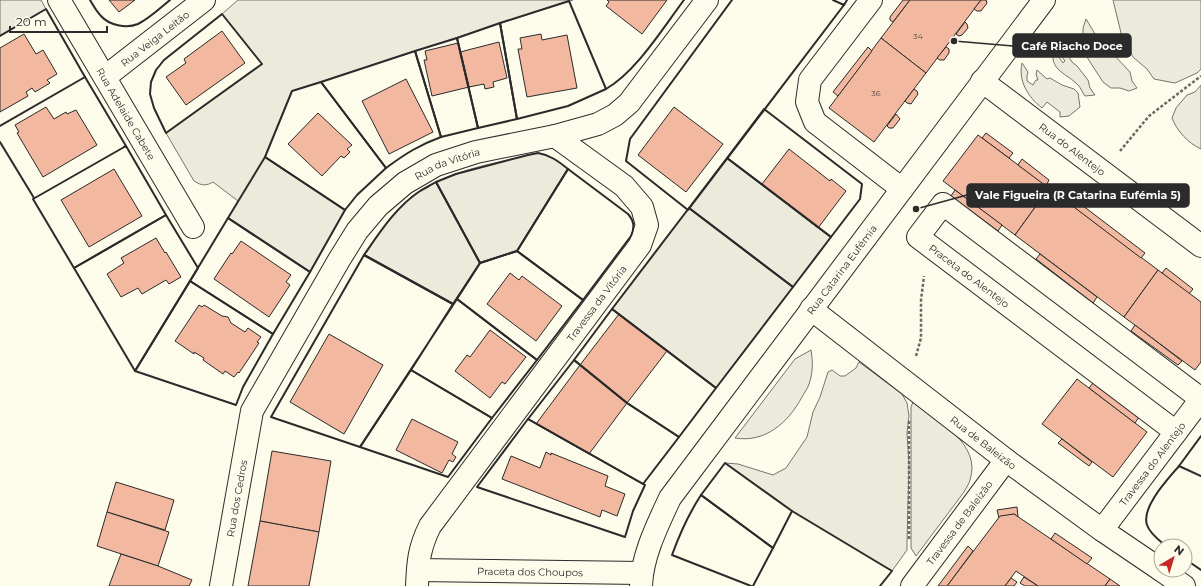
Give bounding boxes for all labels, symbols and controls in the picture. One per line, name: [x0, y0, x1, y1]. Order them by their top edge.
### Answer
scale bar: [10, 8, 107, 34]
street label: Rua Veiga Leitão: [118, 8, 192, 69]
text: 20 m: [16, 14, 47, 29]
house number: 34: [913, 31, 924, 41]
callout: Café Riacho Doce: [1013, 34, 1131, 57]
text: Café Riacho Doce: [1021, 39, 1123, 53]
street label: Rua Adelaide Cabete: [94, 65, 158, 162]
house number: 36: [871, 88, 881, 98]
street label: Rua do Alentejo: [1036, 120, 1108, 178]
street label: Rua da Vitória: [412, 145, 481, 183]
callout: Vale Figueira (R Catarina Eufémia 5): [967, 184, 1189, 207]
text: Vale Figueira (R Catarina Eufémia 5): [974, 188, 1181, 202]
street label: Rua Catarina Eufémia: [804, 222, 880, 317]
street label: Praceta do Alentejo: [926, 241, 1012, 311]
street label: Travessa da Vitória: [564, 263, 629, 344]
street label: Rua de Baleizão: [948, 413, 1019, 472]
street label: Travessa do Alentejo: [1116, 419, 1188, 508]
street label: Rua dos Cedros: [223, 459, 250, 538]
street label: Travessa de Baleizão: [923, 478, 995, 568]
north arrow: [1153, 538, 1193, 578]
text: N: [1171, 542, 1187, 558]
street label: Praceta dos Choupos: [477, 564, 583, 579]

